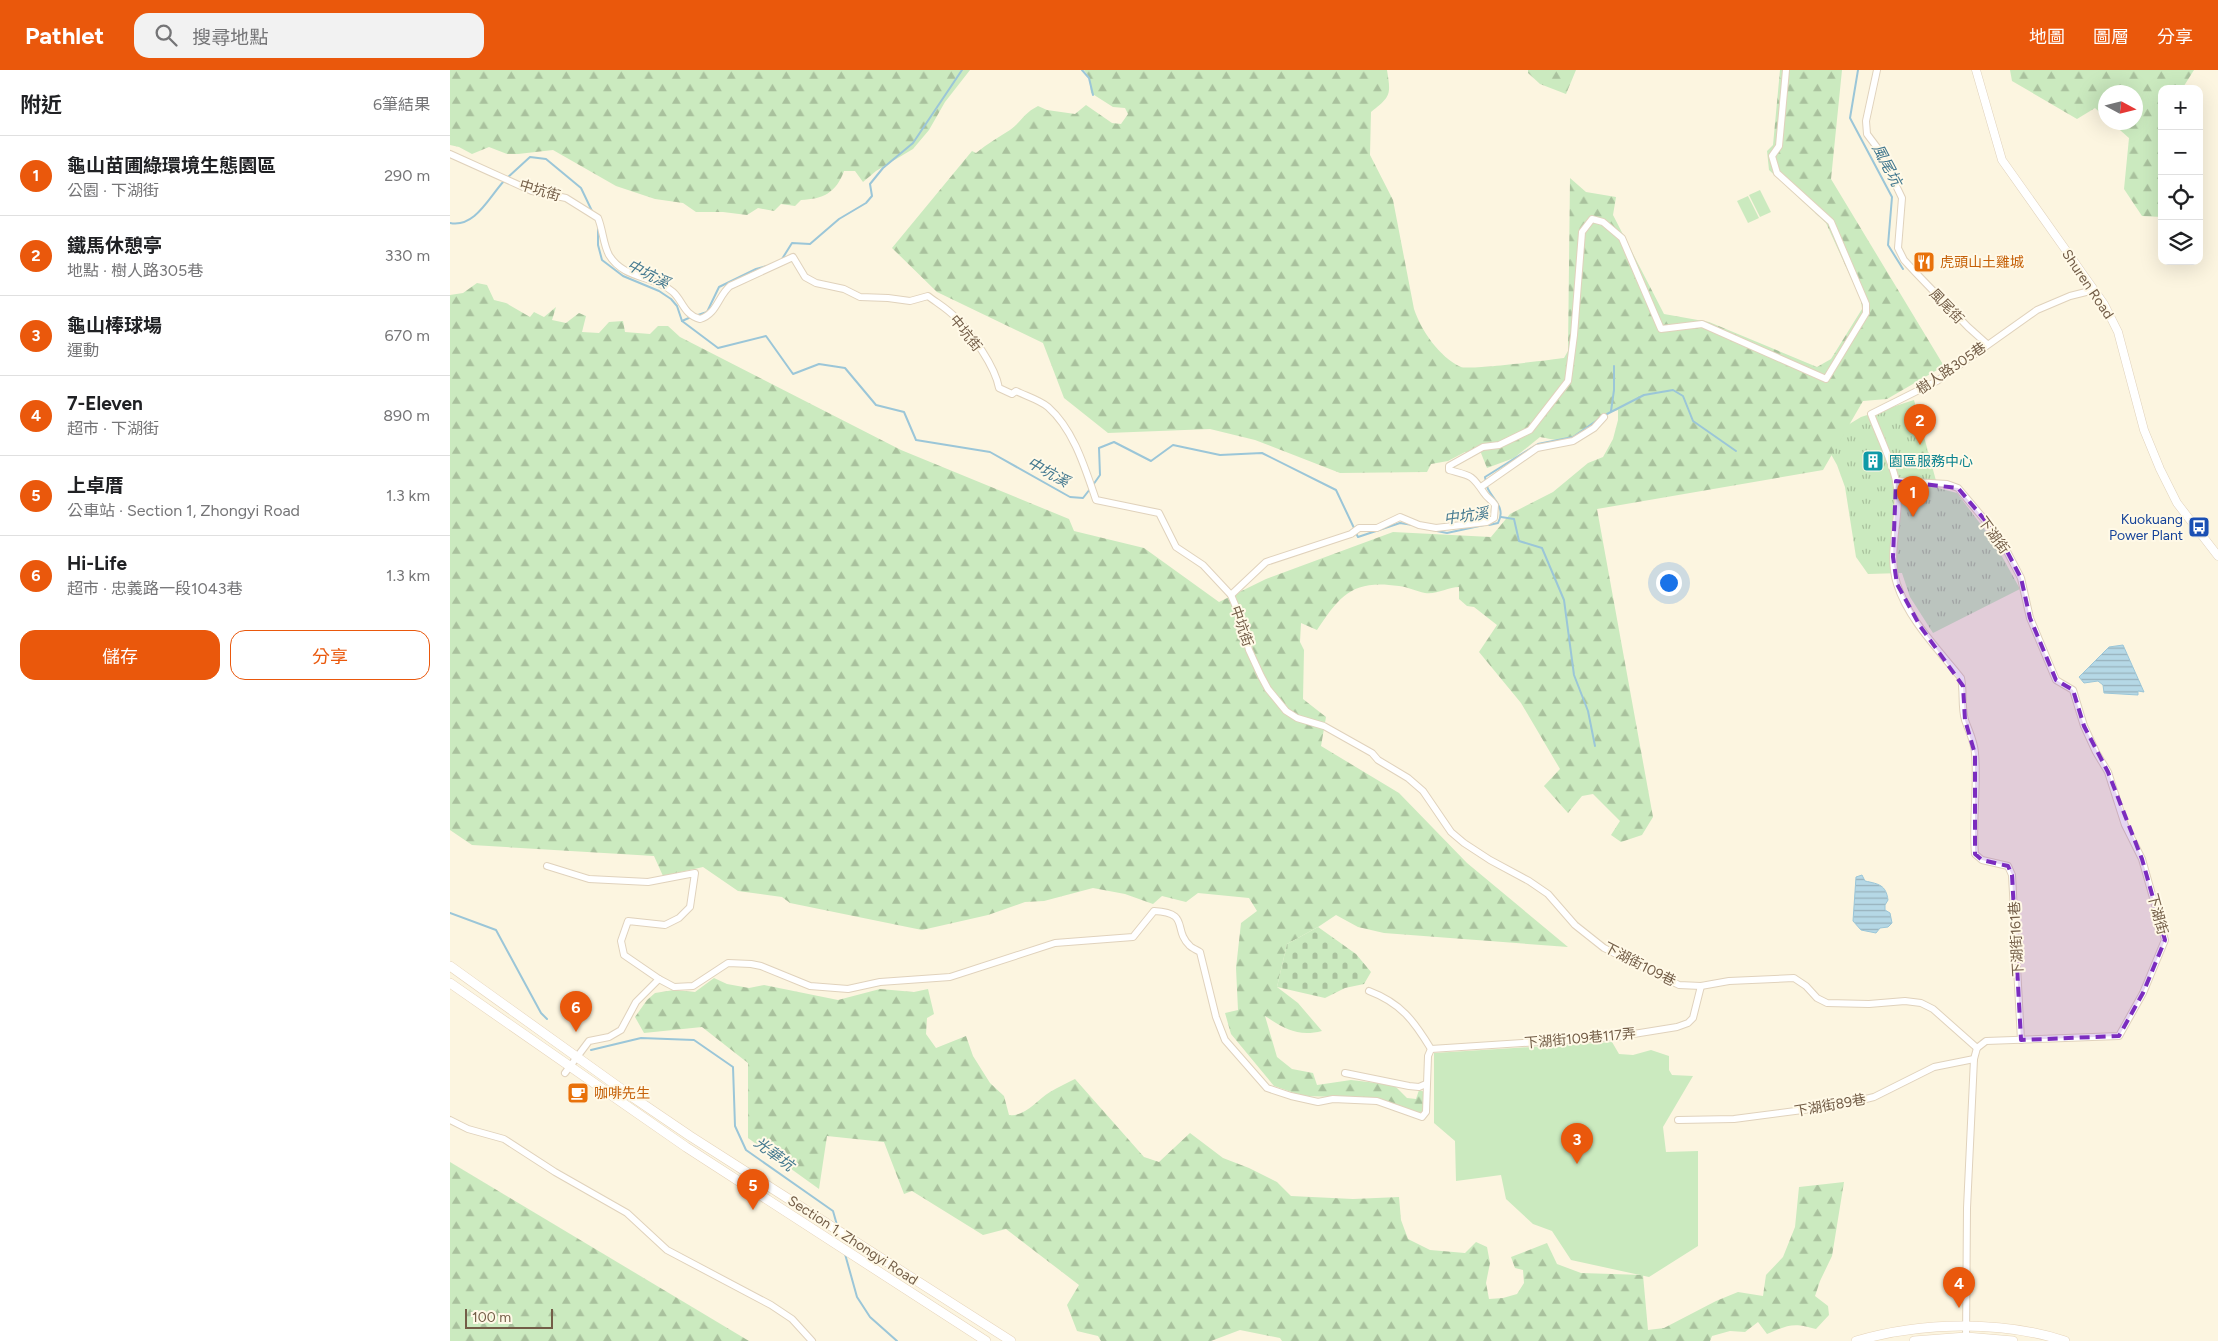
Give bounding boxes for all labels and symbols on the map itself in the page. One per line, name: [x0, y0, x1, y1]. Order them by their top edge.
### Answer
north arrow: [2098, 85, 2143, 130]
water label: 風尾坑: [1868, 141, 1906, 191]
street label: 中坑街: [517, 176, 562, 205]
street label: Shuren Road: [2058, 246, 2117, 322]
restaurant icon: 虎頭山土雞城: [1912, 250, 1936, 274]
place label: 虎頭山土雞城: [1940, 254, 2024, 271]
water label: 中坑溪: [624, 256, 674, 293]
street label: 風尾街: [1926, 285, 1967, 327]
street label: 中坑街: [946, 312, 985, 355]
street label: 樹人路305巷: [1913, 339, 1989, 398]
pin: 2: [1904, 404, 1936, 445]
building icon: 園區服務中心: [1861, 449, 1885, 473]
water label: 中坑溪: [1024, 453, 1074, 492]
place label: 園區服務中心: [1889, 453, 1973, 470]
pin: 1: [1897, 476, 1929, 517]
water label: 中坑溪: [1442, 504, 1492, 528]
place label: Kuokuang Power Plant: [2109, 511, 2183, 544]
street label: 下湖街: [1974, 513, 2013, 557]
bus stop icon: Kuokuang Power Plant: [2187, 515, 2211, 539]
your location: [1656, 570, 1682, 596]
street label: 中坑街: [1227, 604, 1256, 649]
street label: 下湖街: [2144, 892, 2171, 937]
street label: 下湖街161巷: [2006, 901, 2027, 977]
street label: 下湖街109巷: [1601, 939, 1679, 990]
pin: 6: [560, 991, 592, 1032]
street label: 下湖街109巷117弄: [1524, 1025, 1636, 1052]
cafe icon: 咖啡先生: [566, 1081, 590, 1105]
place label: 咖啡先生: [594, 1085, 650, 1102]
street label: 下湖街89巷: [1793, 1091, 1867, 1120]
pin: 3: [1561, 1123, 1593, 1164]
water label: 光華坑: [751, 1133, 799, 1176]
pin: 5: [737, 1169, 769, 1210]
street label: Section 1, Zhongyi Road: [785, 1192, 921, 1289]
pin: 4: [1943, 1267, 1975, 1308]
scale bar: [465, 1306, 552, 1329]

